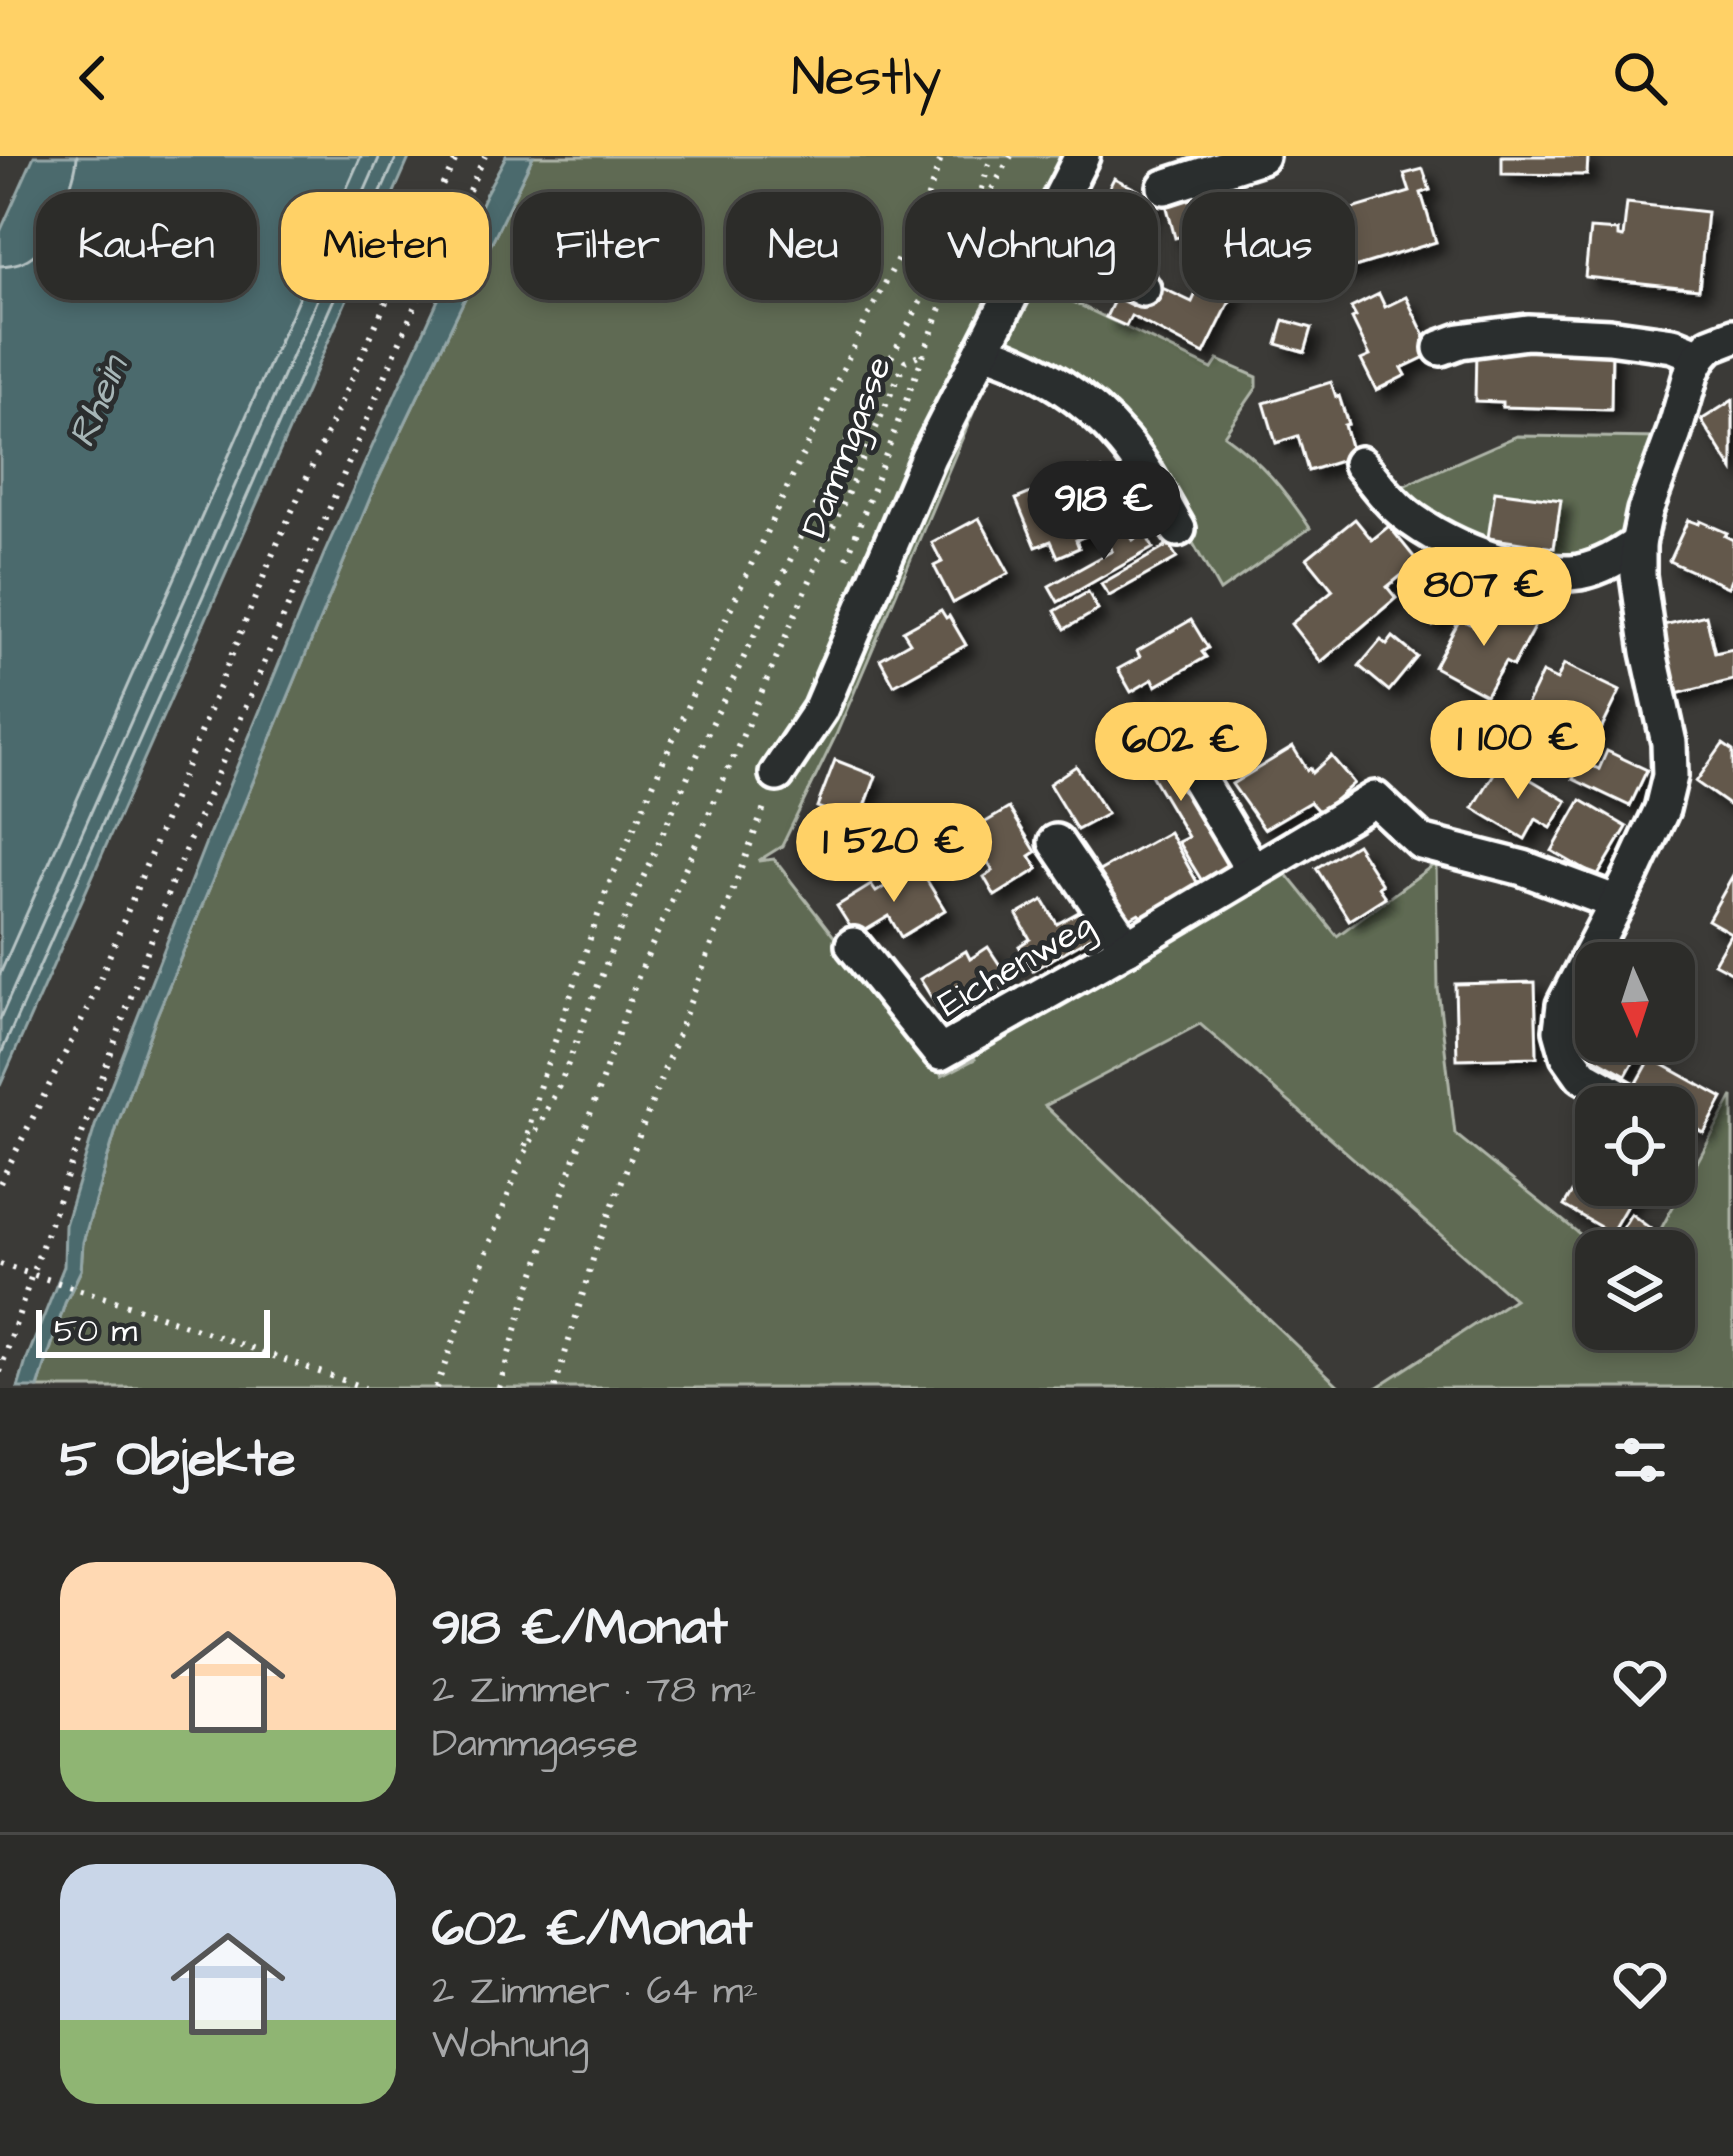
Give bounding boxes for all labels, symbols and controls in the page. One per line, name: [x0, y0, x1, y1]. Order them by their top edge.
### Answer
text: Nestly: [791, 41, 942, 116]
icon: back: [60, 45, 126, 111]
icon: search: [1607, 45, 1673, 111]
chip: Kaufen: [36, 192, 257, 300]
chip: Mieten: [281, 192, 489, 300]
chip: Filter: [513, 192, 702, 300]
chip: Neu: [726, 192, 881, 300]
chip: Wohnung: [905, 192, 1158, 300]
chip: Haus: [1182, 192, 1355, 300]
water label: Rhein: [56, 345, 144, 456]
street label: Dammgasse: [789, 349, 906, 545]
pin: 918 €: [1020, 461, 1188, 563]
text: 918 €: [1054, 473, 1154, 527]
pin: 807 €: [1400, 547, 1568, 649]
text: 807 €: [1424, 559, 1544, 613]
pin: 1 100 €: [1407, 700, 1629, 802]
pin: 602 €: [1097, 702, 1265, 804]
text: 1 100 €: [1457, 712, 1579, 766]
text: 602 €: [1122, 714, 1240, 768]
pin: 1 520 €: [783, 803, 1005, 905]
text: 1 520 €: [823, 815, 965, 869]
street label: Eichenweg: [929, 900, 1104, 1031]
north arrow: [1575, 942, 1695, 1062]
map controls: [1575, 942, 1695, 1350]
button: locate: [1575, 1086, 1695, 1206]
button: layers: [1575, 1230, 1695, 1350]
scale bar: [36, 1304, 270, 1357]
text: 50 m: [54, 1308, 137, 1354]
text: 5 Objekte: [60, 1425, 296, 1496]
icon: filters: [1607, 1427, 1673, 1493]
text: 918 €/Monat: [432, 1593, 728, 1664]
icon: home: [156, 1610, 300, 1754]
icon: heart: [1607, 1649, 1673, 1715]
text: 2 Zimmer · 78 m²: [432, 1664, 756, 1718]
text: Dammgasse: [432, 1718, 638, 1772]
text: 602 €/Monat: [432, 1894, 752, 1965]
icon: home: [156, 1912, 300, 2056]
icon: heart: [1607, 1951, 1673, 2017]
text: 2 Zimmer · 64 m²: [432, 1965, 758, 2019]
text: Wohnung: [432, 2019, 589, 2073]

